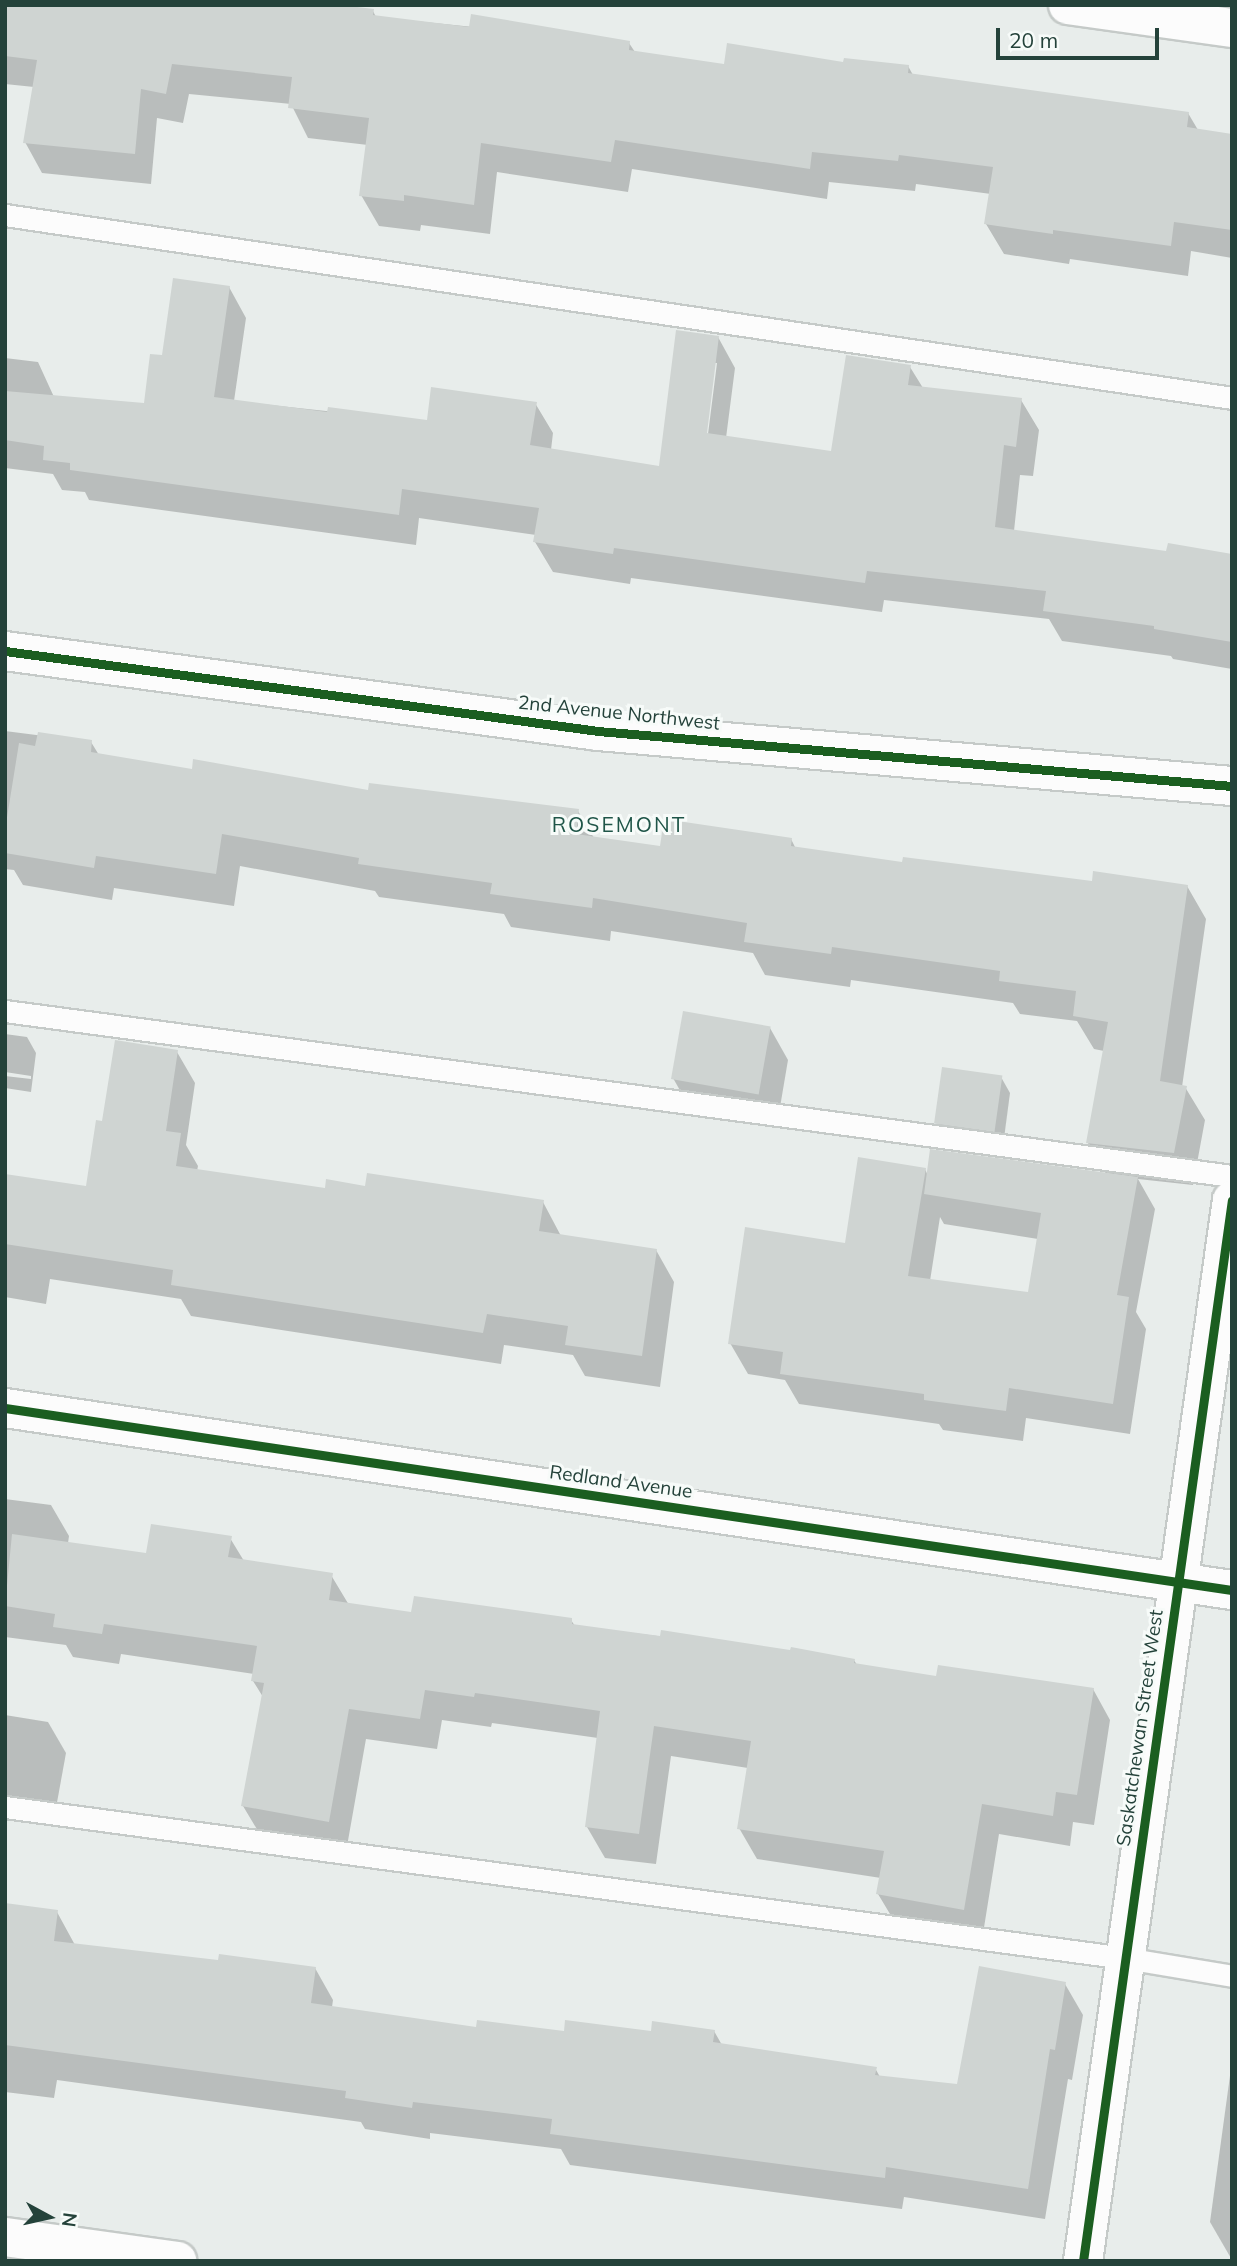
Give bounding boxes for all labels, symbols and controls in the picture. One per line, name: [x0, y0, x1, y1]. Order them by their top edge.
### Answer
scale bar: [999, 14, 1162, 58]
text: 20 m: [1009, 27, 1058, 53]
street label: 2nd Avenue Northwest: [517, 691, 721, 735]
district label: ROSEMONT: [553, 811, 685, 837]
street label: Redland Avenue: [548, 1461, 694, 1503]
street label: Saskatchewan Street West: [1112, 1608, 1168, 1848]
north arrow: [14, 2182, 84, 2252]
text: N: [57, 2211, 83, 2229]

